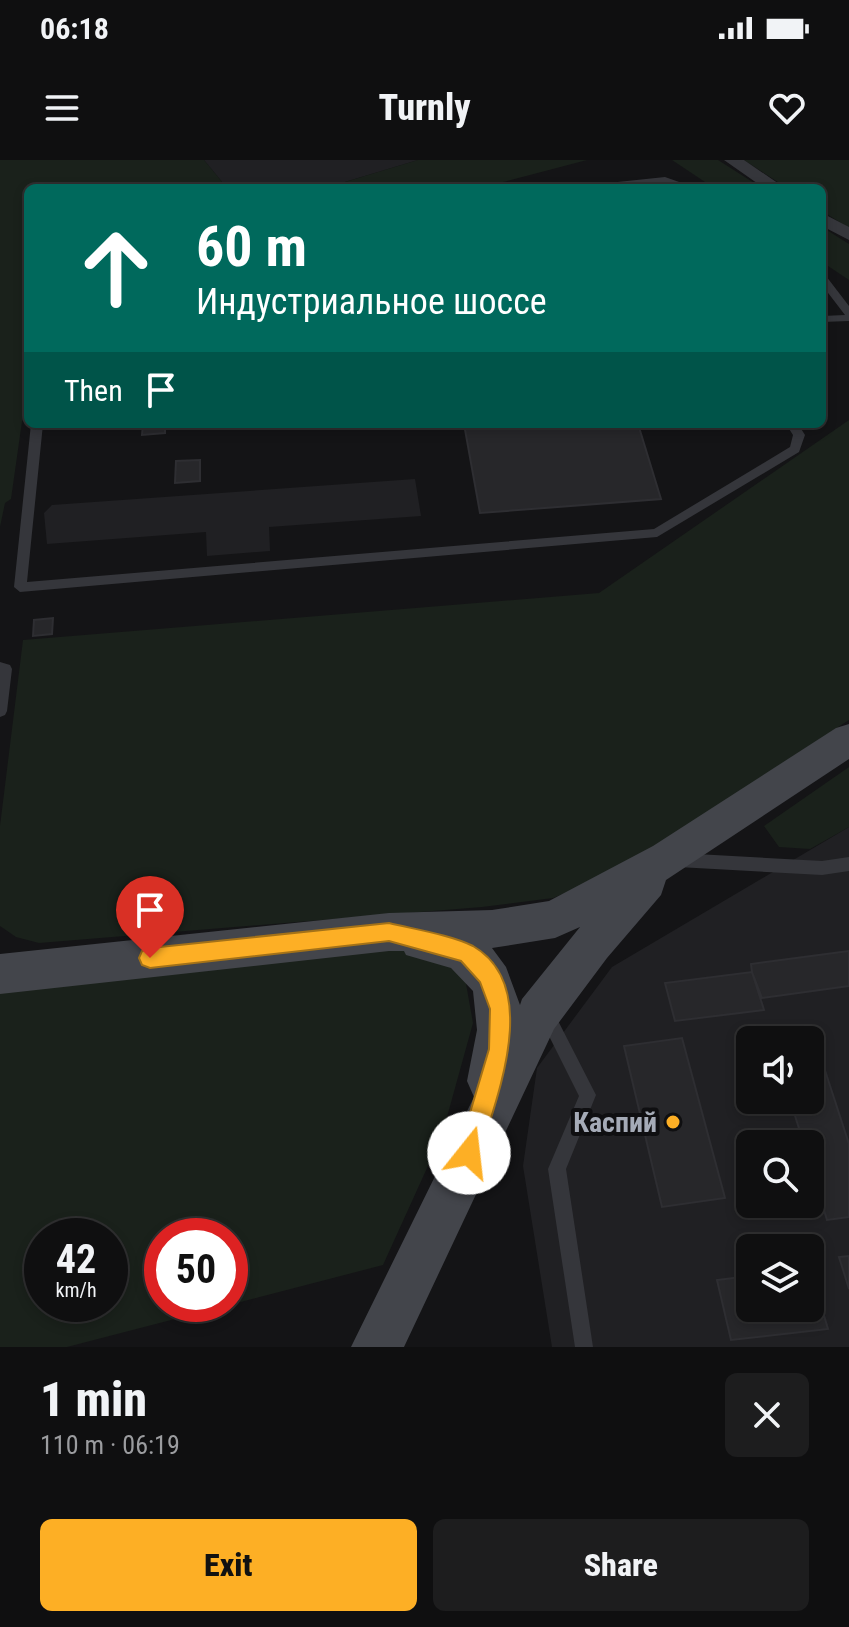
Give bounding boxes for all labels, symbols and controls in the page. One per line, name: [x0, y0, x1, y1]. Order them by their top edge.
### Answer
text: 06:18: [40, 11, 109, 46]
icon: menu: [40, 86, 84, 130]
icon: heart: [765, 86, 809, 130]
text: Turnly: [379, 87, 470, 129]
text: 60 m: [196, 214, 307, 280]
icon: ahead: [64, 216, 168, 320]
text: Индустриальное шоссе: [196, 281, 547, 323]
icon: arrive: [139, 368, 183, 412]
text: Then: [64, 373, 123, 408]
pin: [116, 876, 184, 958]
icon: arrive: [128, 888, 172, 932]
map controls: [736, 1026, 824, 1322]
button: sound: [736, 1026, 824, 1114]
place label: Каспий: [573, 1106, 657, 1139]
position arrow: [427, 1111, 511, 1195]
marker: Каспий: [664, 1113, 682, 1131]
button: search: [736, 1130, 824, 1218]
speed limit sign: 50: [144, 1218, 248, 1322]
button: layers: [736, 1234, 824, 1322]
text: 42: [56, 1236, 96, 1283]
text: km/h: [55, 1278, 97, 1302]
text: 1 min: [40, 1371, 147, 1428]
button: close: [725, 1373, 809, 1457]
text: 110 m · 06:19: [40, 1430, 180, 1460]
button: Exit: [40, 1519, 417, 1611]
button: Share: [433, 1519, 809, 1611]

